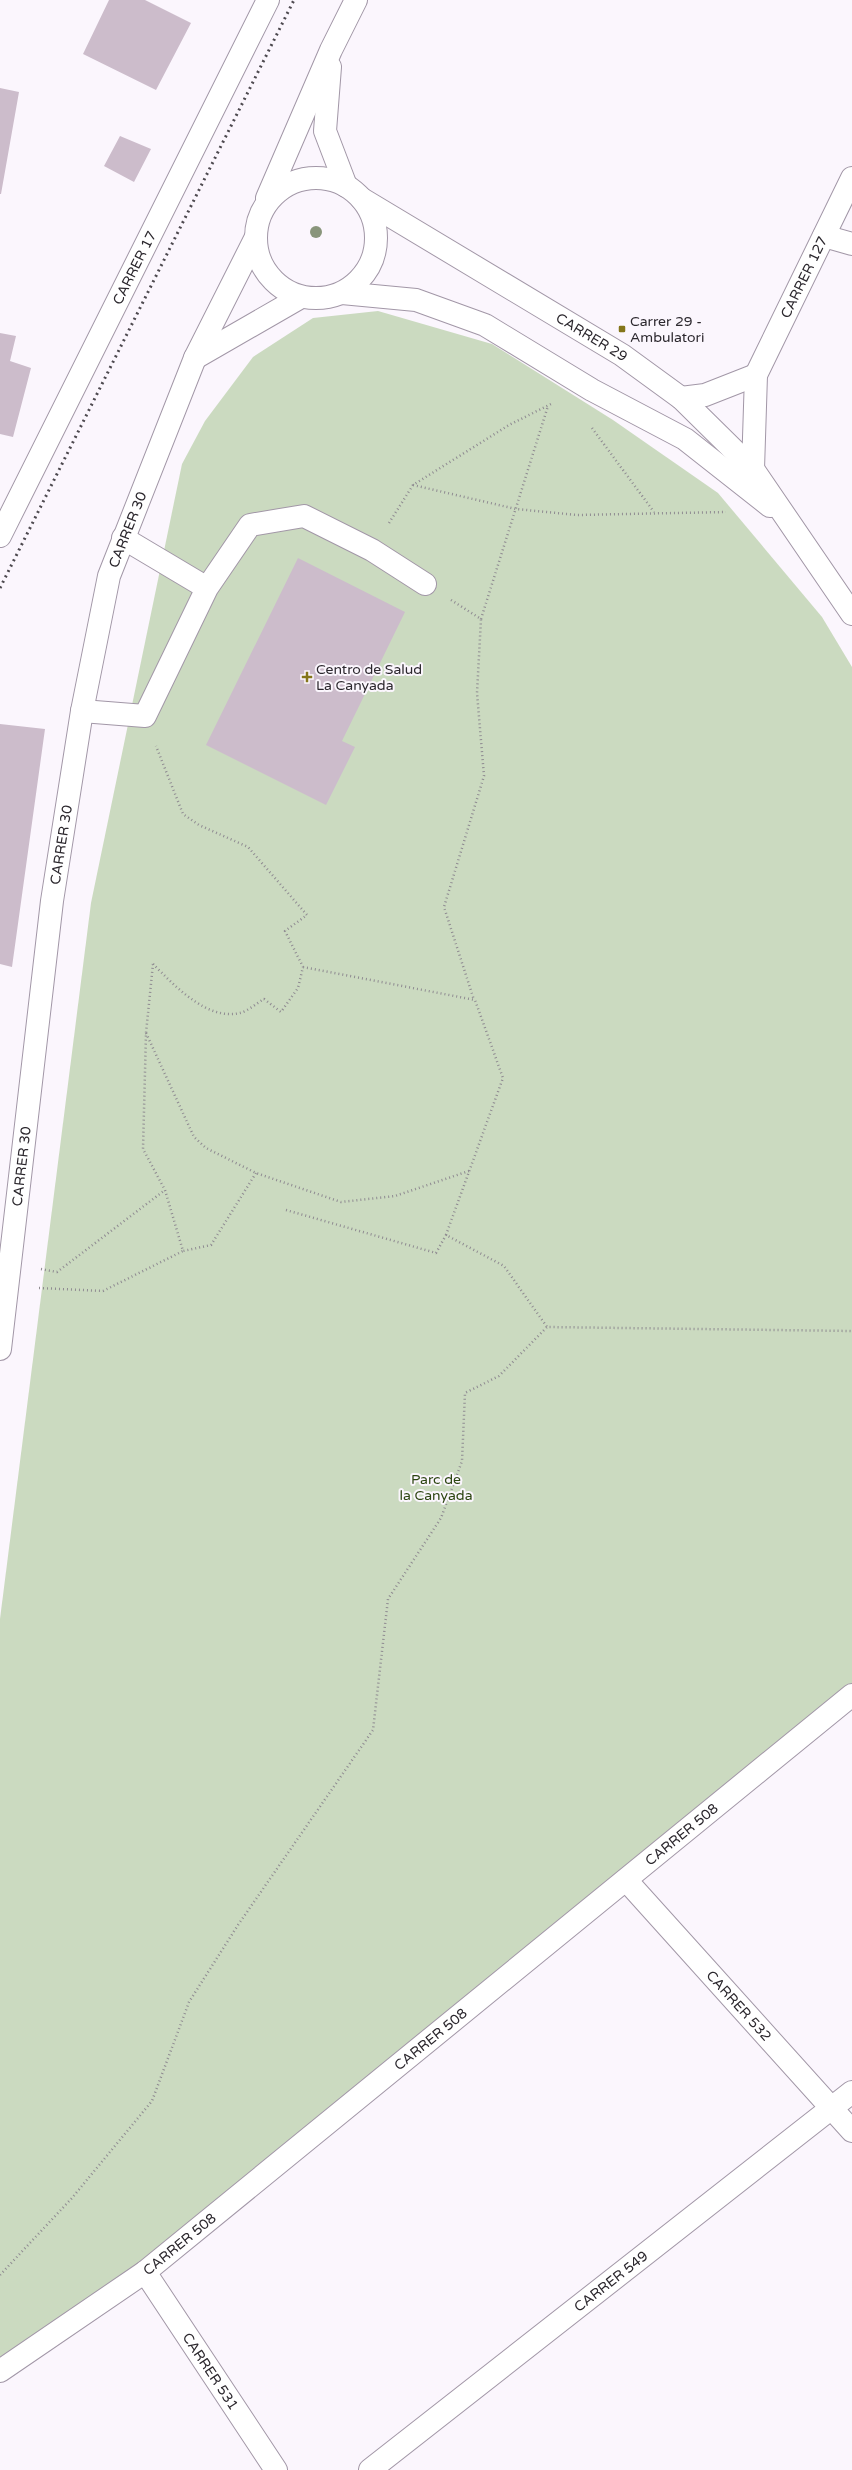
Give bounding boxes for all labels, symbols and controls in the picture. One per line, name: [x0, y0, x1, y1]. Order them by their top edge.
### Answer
street label: CARRER 17: [109, 228, 160, 308]
street label: CARRER 127: [777, 234, 831, 321]
street label: CARRER 29: [553, 309, 631, 365]
place label: Carrer 29 - Ambulatori: [630, 313, 704, 346]
marker: Carrer 29 - Ambulatori: [617, 324, 627, 334]
street label: CARRER 30: [105, 489, 151, 570]
place label: Centro de Salud La Canyada: [316, 661, 422, 694]
marker: Centro de Salud La Canyada: [301, 671, 313, 683]
street label: CARRER 30: [47, 804, 76, 886]
street label: CARRER 30: [9, 1125, 35, 1207]
park label: Parc de la Canyada: [400, 1471, 473, 1504]
street label: CARRER 508: [642, 1800, 722, 1869]
street label: CARRER 532: [703, 1967, 775, 2045]
street label: CARRER 508: [391, 2005, 471, 2074]
street label: CARRER 508: [140, 2209, 220, 2279]
street label: CARRER 549: [571, 2247, 651, 2316]
street label: CARRER 531: [179, 2330, 242, 2413]

